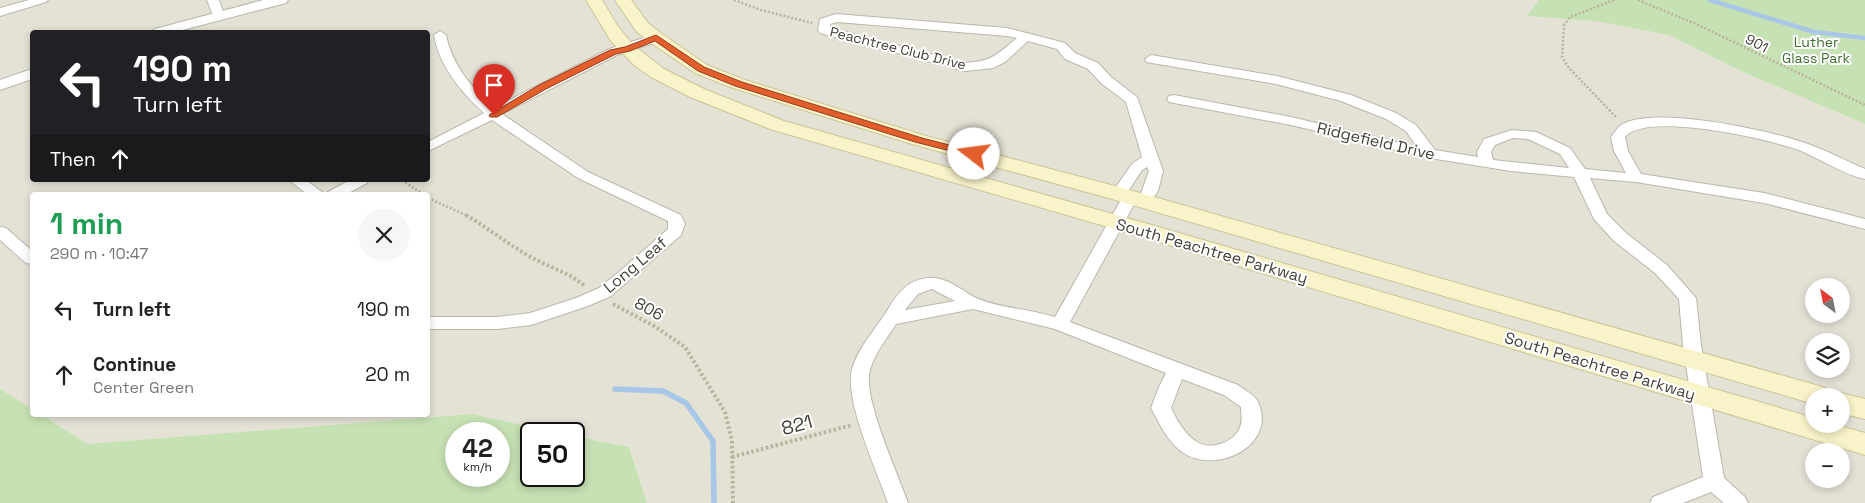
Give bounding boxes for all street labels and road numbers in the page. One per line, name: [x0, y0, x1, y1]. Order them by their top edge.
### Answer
street label: Peachtree Club Drive: [828, 22, 968, 74]
street label: 901: [1742, 30, 1772, 56]
street label: Ridgefield Drive: [1315, 117, 1437, 165]
street label: South Peachtree Parkway: [1114, 214, 1310, 288]
street label: Long Leaf: [599, 232, 671, 298]
street label: 806: [631, 293, 667, 325]
street label: South Peachtree Parkway: [1502, 327, 1698, 405]
street label: 821: [779, 409, 815, 441]

